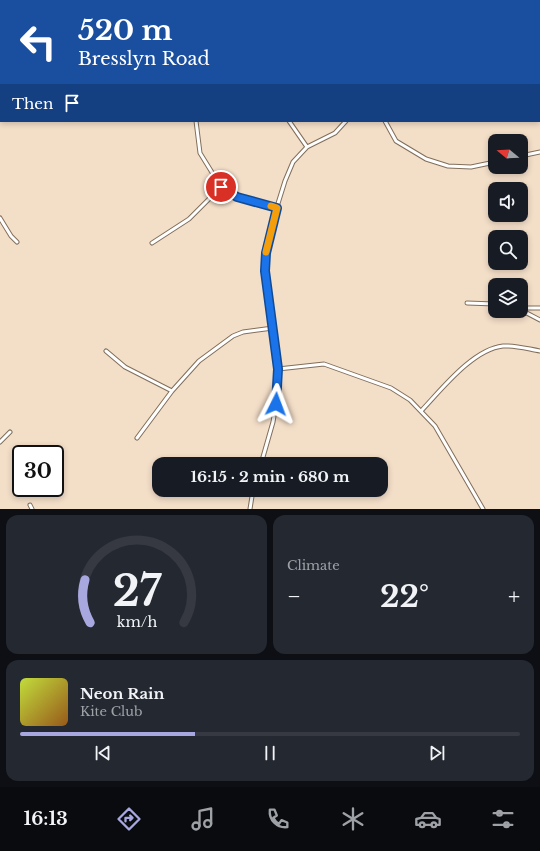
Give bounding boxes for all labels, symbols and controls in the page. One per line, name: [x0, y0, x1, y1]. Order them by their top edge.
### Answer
text: 520 m: [78, 13, 172, 48]
icon: left: [12, 16, 64, 68]
text: Bresslyn Road: [78, 48, 210, 70]
icon: arrive: [61, 92, 83, 114]
text: Then: [12, 94, 53, 113]
north arrow: [488, 134, 528, 174]
map controls: [488, 134, 528, 318]
pin: [204, 170, 238, 204]
icon: arrive: [210, 176, 232, 198]
button: sound: [488, 182, 528, 222]
button: search: [488, 230, 528, 270]
button: layers: [488, 278, 528, 318]
position arrow: [255, 383, 297, 425]
speed limit sign: 30: [12, 445, 64, 497]
text: 16:15 · 2 min · 680 m: [191, 467, 349, 486]
text: Climate: [287, 557, 340, 574]
text: 27: [112, 565, 161, 616]
text: 22°: [380, 578, 429, 615]
text: −: [287, 583, 301, 610]
text: +: [508, 583, 520, 610]
text: km/h: [116, 612, 157, 630]
text: Neon Rain: [80, 684, 164, 703]
text: Kite Club: [80, 703, 143, 720]
icon: previous: [92, 742, 114, 764]
icon: pause: [259, 742, 281, 764]
icon: next: [426, 742, 448, 764]
icon: directions: [115, 805, 143, 833]
icon: music: [189, 805, 217, 833]
icon: phone: [264, 805, 292, 833]
icon: climate: [339, 805, 367, 833]
icon: car: [414, 805, 442, 833]
icon: filters: [489, 805, 517, 833]
text: 16:13: [23, 808, 68, 830]

